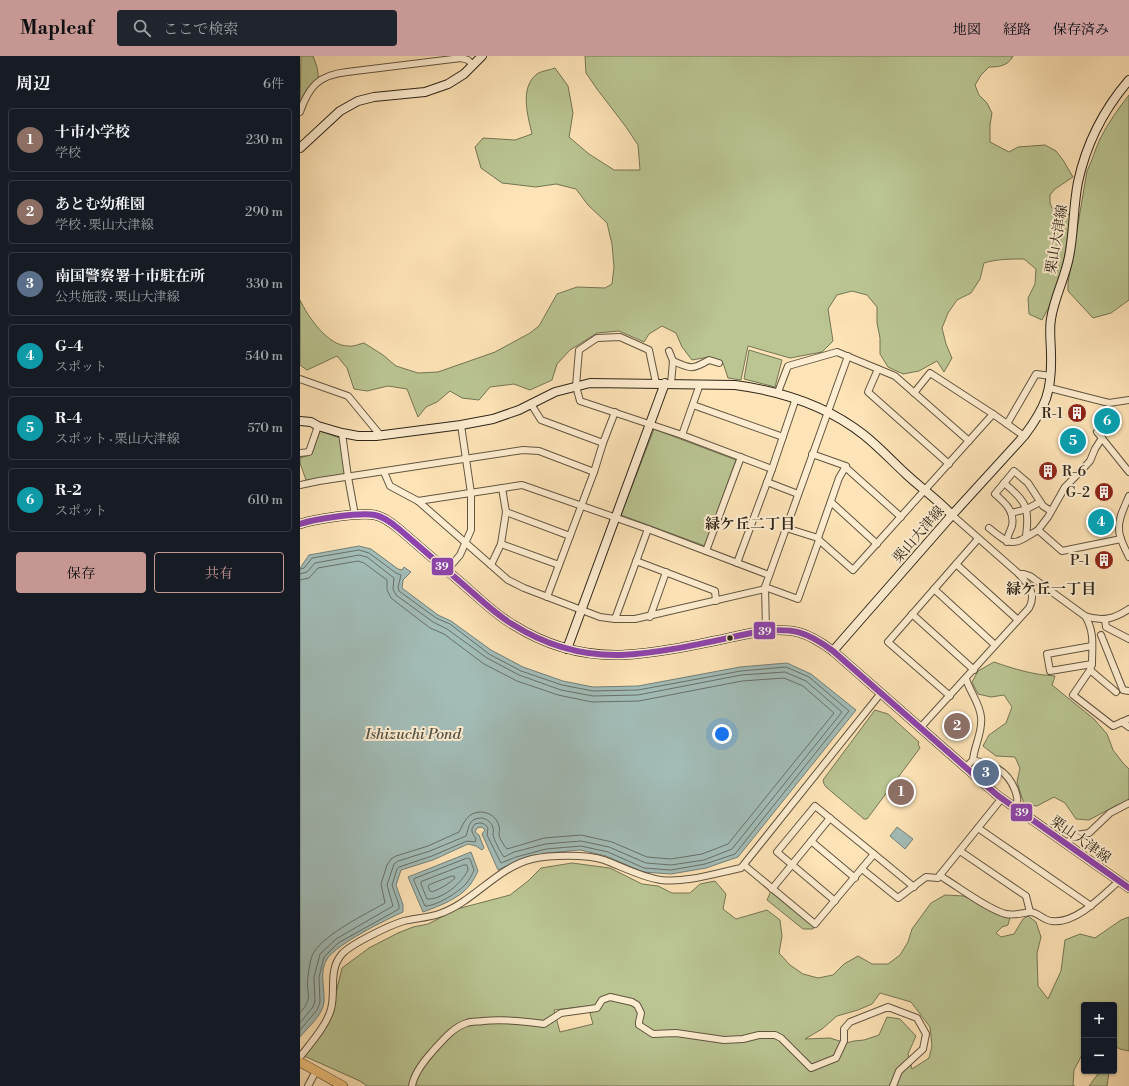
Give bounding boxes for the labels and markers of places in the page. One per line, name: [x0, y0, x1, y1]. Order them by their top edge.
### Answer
building icon: R-1: [1066, 402, 1088, 424]
place label: R-1: [1042, 405, 1063, 423]
pin: 6: [1094, 406, 1120, 436]
pin: 5: [1060, 426, 1086, 456]
building icon: R-6: [1037, 460, 1059, 482]
place label: R-6: [1062, 463, 1086, 481]
building icon: G-2: [1093, 481, 1115, 503]
place label: G-2: [1066, 484, 1090, 502]
pin: 4: [1088, 507, 1114, 537]
building icon: P-1: [1093, 549, 1115, 571]
place label: P-1: [1070, 552, 1090, 570]
unlabelled marker: [725, 633, 735, 643]
pin: 2: [944, 711, 970, 741]
pin: 3: [973, 758, 999, 788]
pin: 1: [888, 777, 914, 807]

